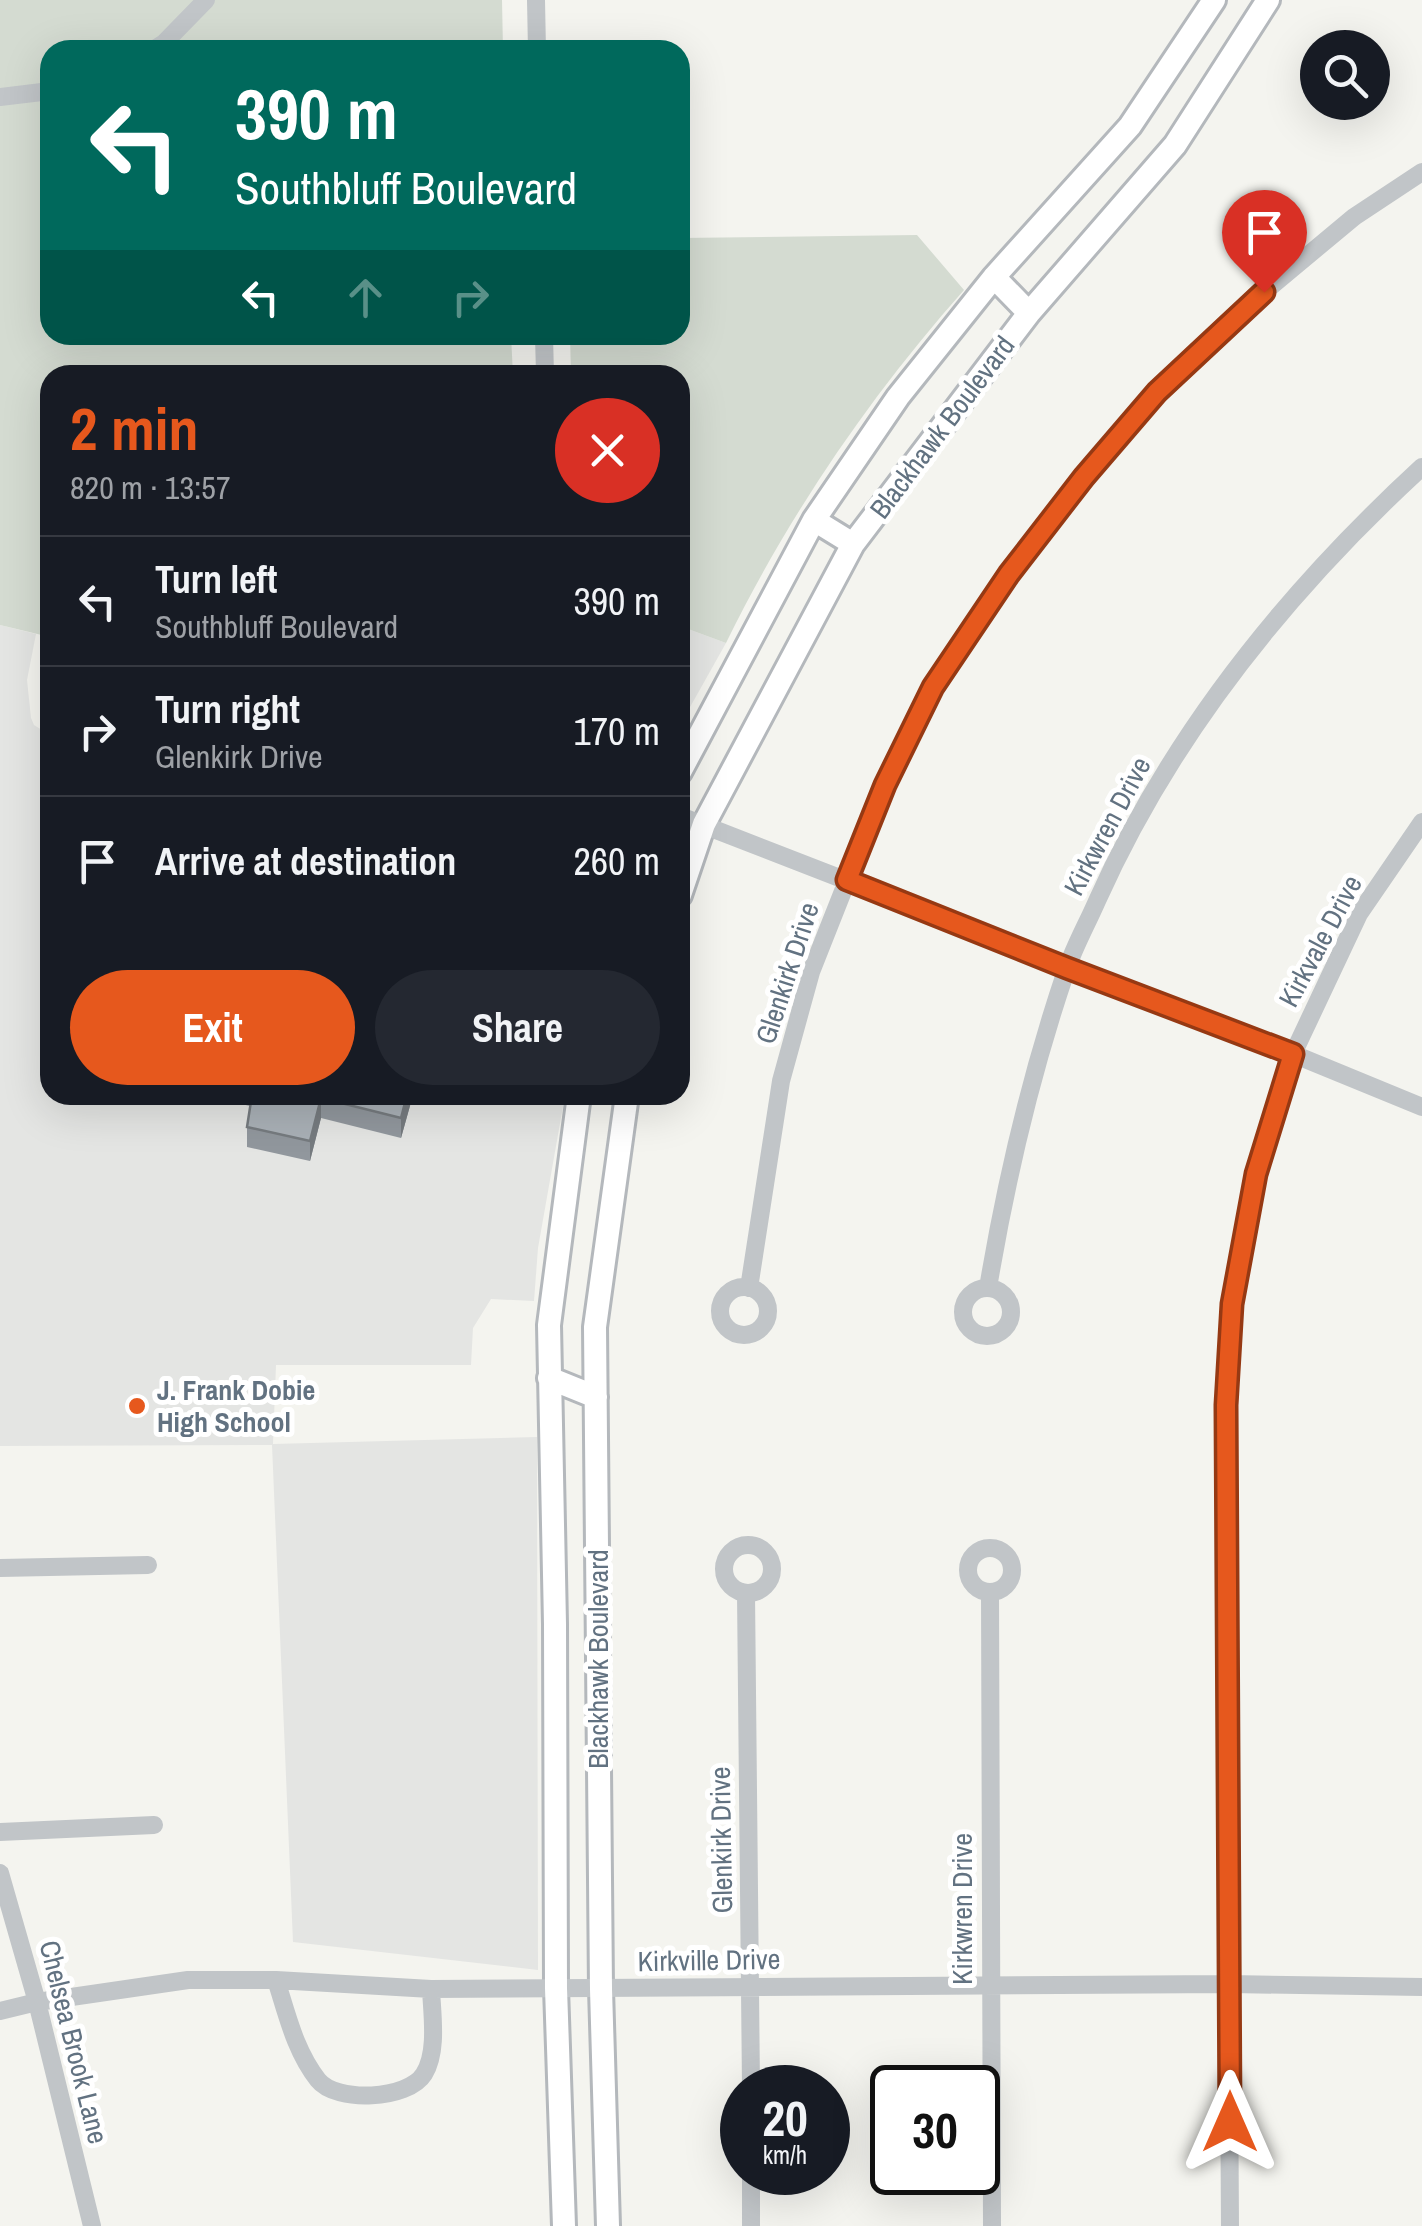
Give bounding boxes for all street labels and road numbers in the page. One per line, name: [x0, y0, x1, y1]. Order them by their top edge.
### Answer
street label: Blackhawk Boulevard: [861, 328, 1023, 526]
street label: Kirkwren Drive: [1055, 750, 1159, 902]
street label: Kirkvale Drive: [1269, 868, 1371, 1014]
street label: Glenkirk Drive: [746, 897, 828, 1049]
street label: Blackhawk Boulevard: [579, 1549, 617, 1769]
street label: Glenkirk Drive: [701, 1766, 741, 1914]
street label: Kirkwren Drive: [943, 1833, 981, 1985]
street label: Chelsea Brook Lane: [30, 1936, 118, 2148]
street label: Kirkville Drive: [637, 1940, 781, 1980]

